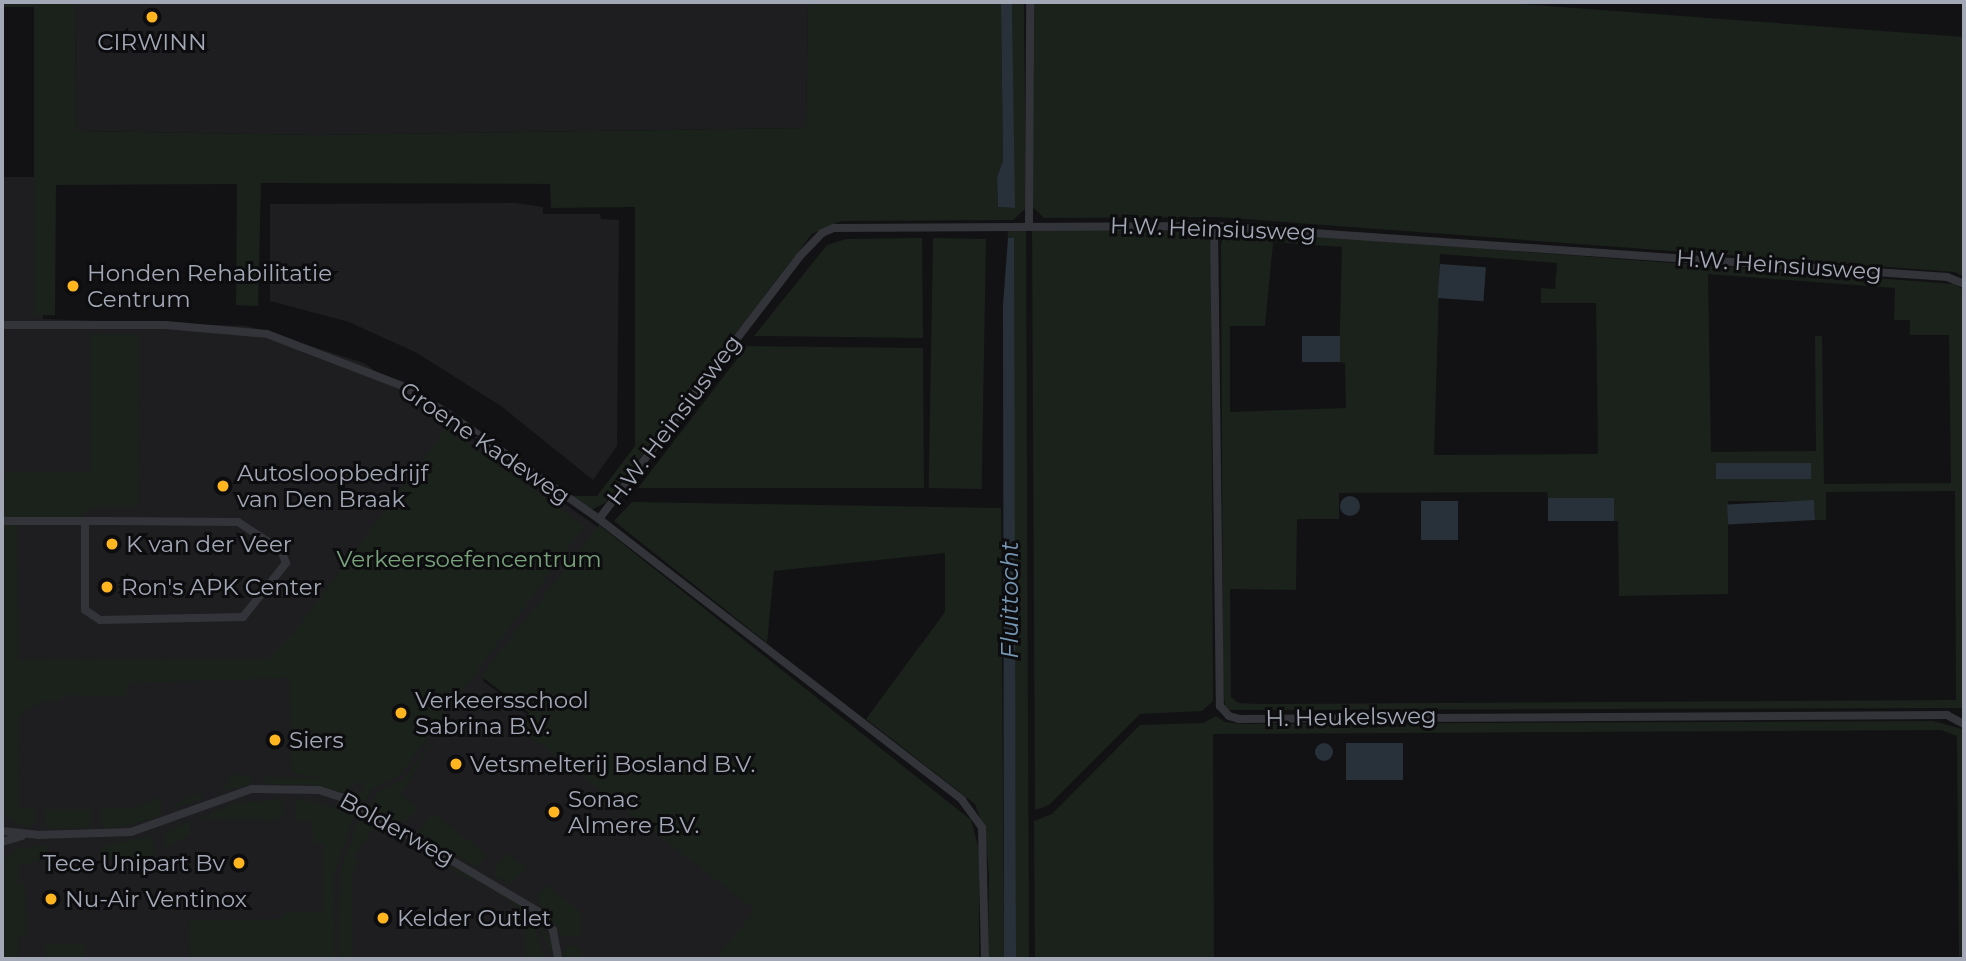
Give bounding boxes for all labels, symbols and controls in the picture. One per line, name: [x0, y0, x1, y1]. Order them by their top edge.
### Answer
marker: CIRWINN: [144, 9, 160, 25]
place label: CIRWINN: [97, 28, 207, 56]
street label: H.W. Heinsiusweg: [1110, 212, 1316, 246]
street label: H.W. Heinsiusweg: [1675, 244, 1883, 286]
place label: Honden Rehabilitatie Centrum: [87, 259, 332, 313]
marker: Honden Rehabilitatie Centrum: [65, 278, 81, 294]
street label: H.W. Heinsiusweg: [601, 329, 747, 511]
street label: Groene Kadeweg: [395, 376, 575, 510]
place label: Autosloopbedrijf van Den Braak: [237, 459, 428, 513]
marker: Autosloopbedrijf van Den Braak: [215, 478, 231, 494]
place label: K van der Veer: [126, 530, 292, 558]
marker: K van der Veer: [104, 536, 120, 552]
water label: Fluittocht: [996, 541, 1024, 659]
park label: Verkeersoefencentrum: [336, 545, 602, 573]
place label: Ron's APK Center: [121, 573, 322, 601]
marker: Ron's APK Center: [99, 579, 115, 595]
place label: Verkeersschool Sabrina B.V.: [415, 686, 589, 740]
street label: H. Heukelsweg: [1265, 702, 1437, 732]
marker: Verkeersschool Sabrina B.V.: [393, 705, 409, 721]
place label: Siers: [289, 726, 344, 754]
marker: Siers: [267, 732, 283, 748]
place label: Vetsmelterij Bosland B.V.: [470, 750, 755, 778]
marker: Vetsmelterij Bosland B.V.: [448, 756, 464, 772]
place label: Sonac Almere B.V.: [568, 785, 699, 839]
street label: Bolderweg: [335, 786, 459, 872]
marker: Sonac Almere B.V.: [546, 804, 562, 820]
place label: Tece Unipart Bv: [43, 849, 225, 877]
marker: Tece Unipart Bv: [231, 855, 247, 871]
place label: Nu-Air Ventinox: [65, 885, 247, 913]
marker: Nu-Air Ventinox: [43, 891, 59, 907]
place label: Kelder Outlet: [397, 904, 551, 932]
marker: Kelder Outlet: [375, 910, 391, 926]

